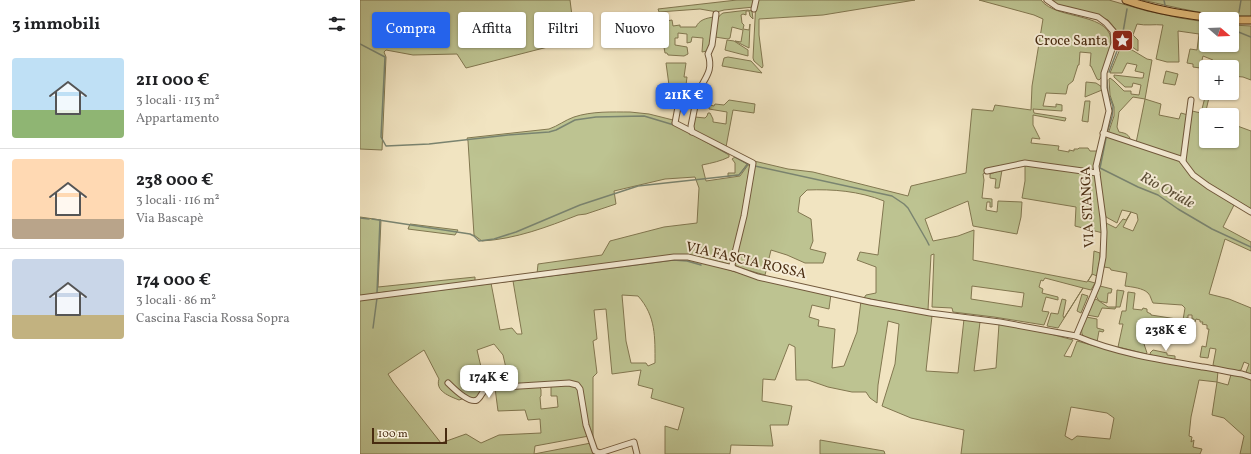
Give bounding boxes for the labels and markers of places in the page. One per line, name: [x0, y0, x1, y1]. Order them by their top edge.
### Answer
place icon: Croce Santa: [1110, 28, 1136, 54]
place label: Croce Santa: [1035, 32, 1108, 51]
pin: 211K €: [651, 83, 717, 117]
pin: 238K €: [1133, 318, 1199, 352]
pin: 174K €: [456, 365, 522, 399]

